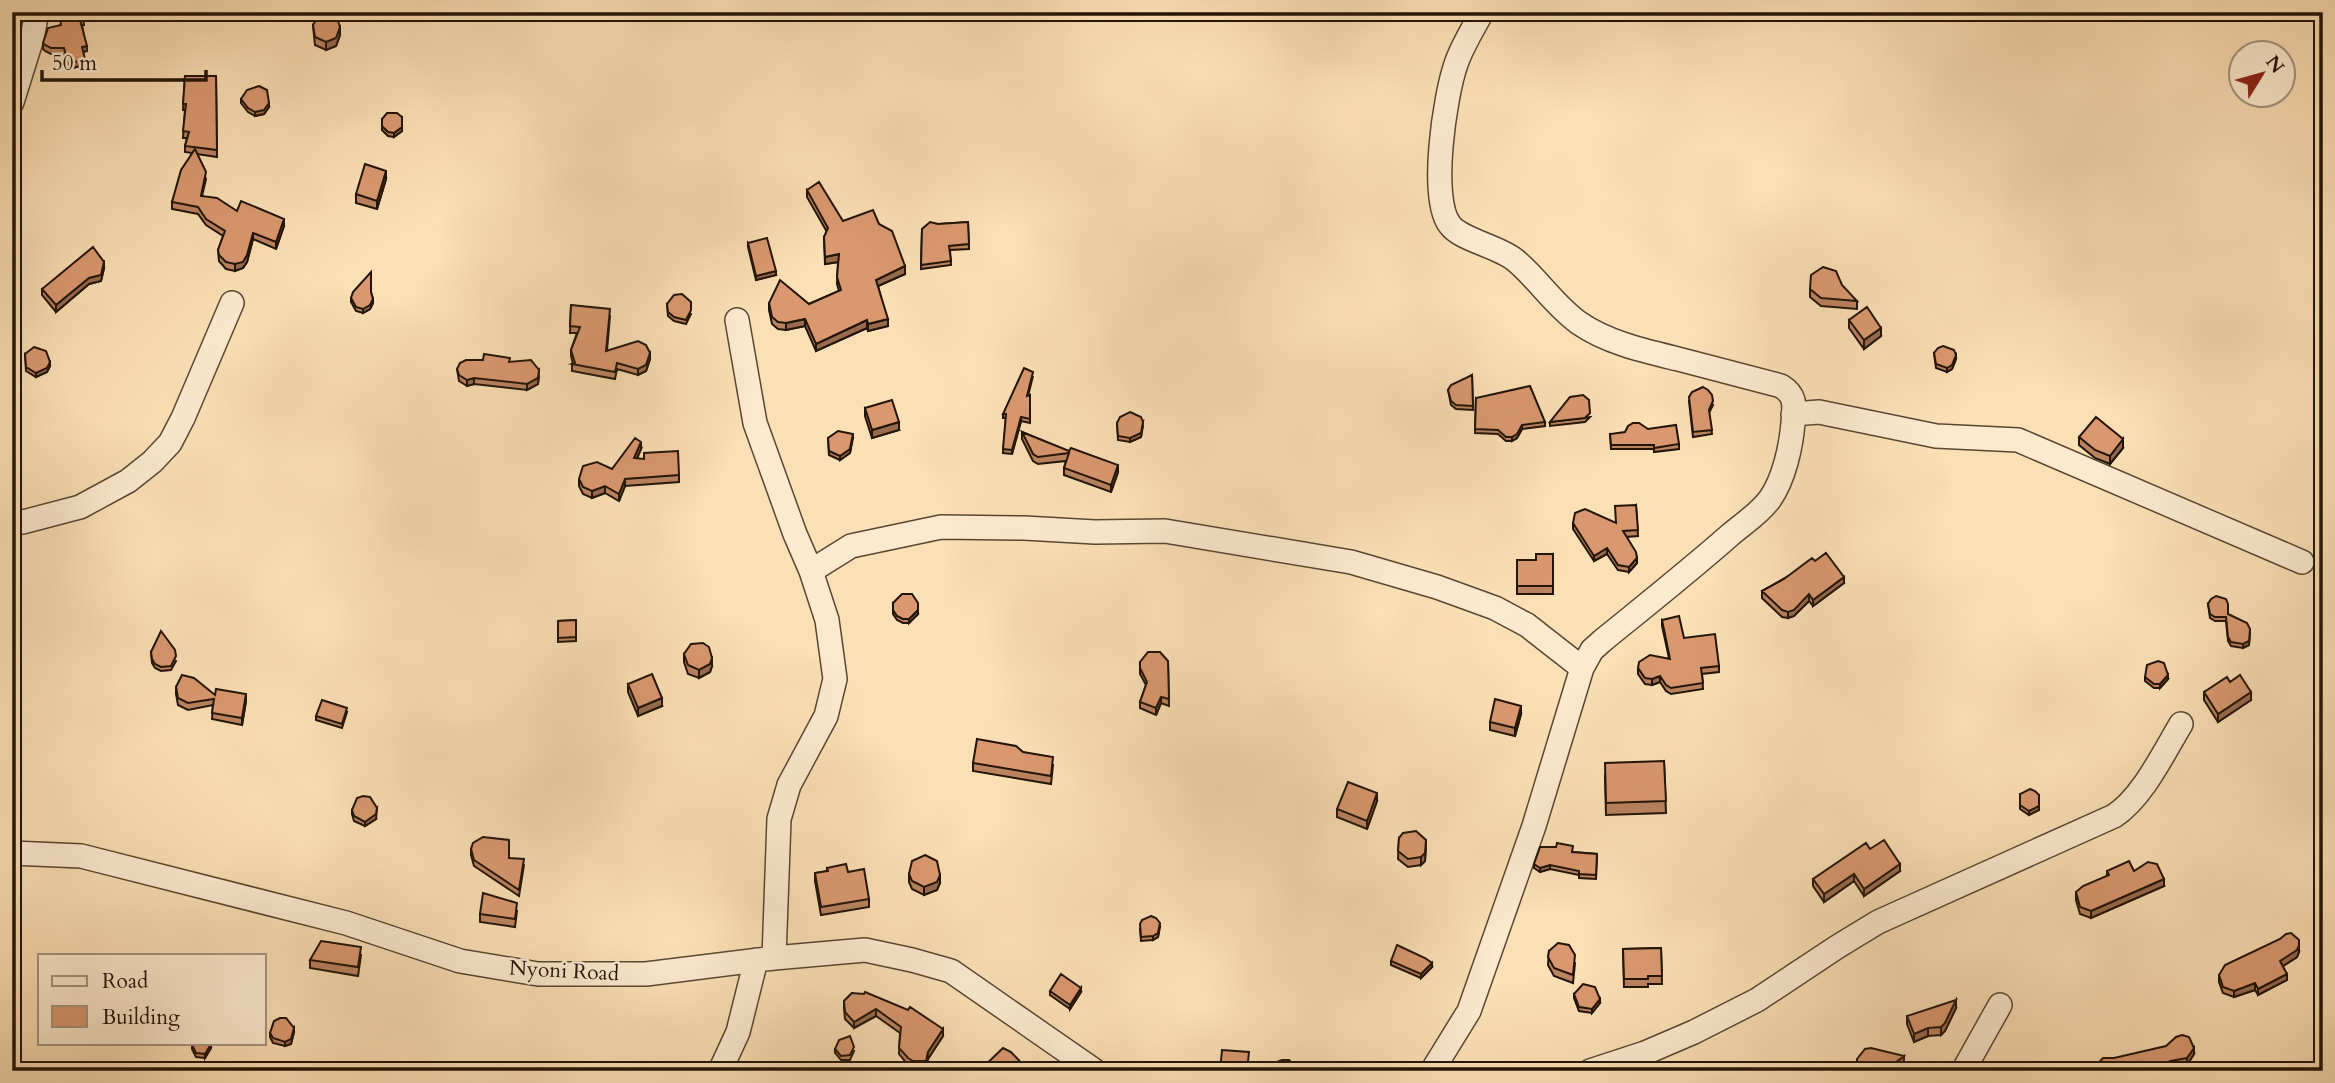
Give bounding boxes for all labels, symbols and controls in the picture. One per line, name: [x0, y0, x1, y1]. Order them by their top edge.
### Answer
scale bar: [42, 38, 206, 82]
north arrow: [2226, 38, 2296, 108]
text: 50 m: [52, 49, 97, 78]
text: N: [2259, 50, 2290, 79]
legend: [38, 954, 266, 1044]
street label: Nyoni Road: [508, 954, 620, 988]
text: Road: [102, 967, 148, 996]
text: Building: [102, 1003, 180, 1032]

